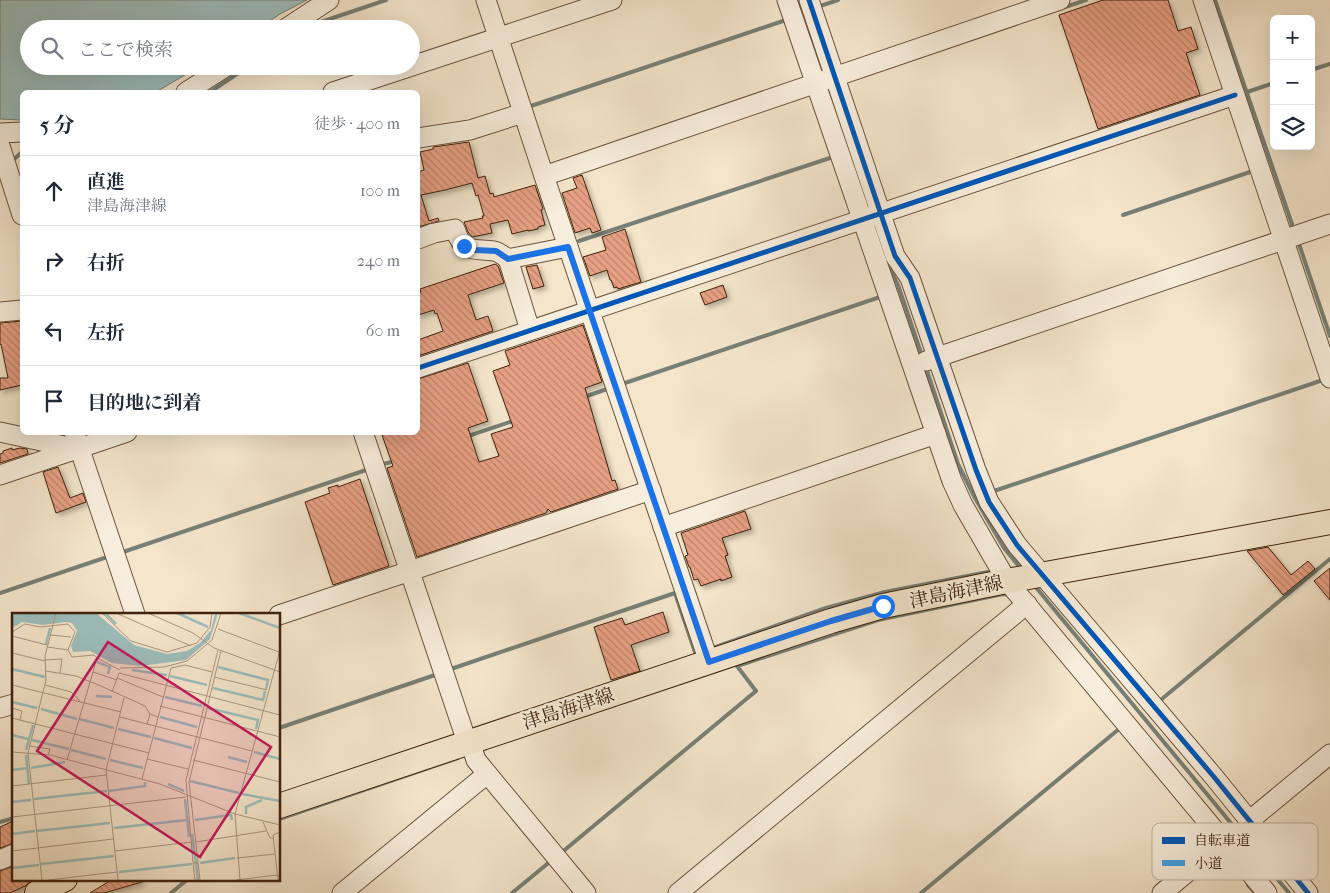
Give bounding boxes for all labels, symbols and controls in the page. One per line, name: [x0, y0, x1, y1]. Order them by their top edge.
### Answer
map controls: [1270, 15, 1315, 150]
button: +: [1270, 15, 1315, 60]
search box: [20, 20, 420, 75]
icon: search: [38, 34, 66, 62]
text: ここで検索: [78, 39, 173, 61]
button: −: [1270, 60, 1315, 105]
button: layers: [1270, 105, 1315, 150]
text: 5 分: [40, 113, 75, 137]
text: 徒歩 · 400 m: [314, 114, 400, 133]
text: 直進: [87, 171, 125, 193]
icon: ahead: [40, 177, 68, 205]
text: 100 m: [360, 181, 400, 200]
text: 津島海津線: [87, 196, 167, 215]
route end: [453, 235, 476, 258]
icon: right: [40, 247, 68, 275]
text: 240 m: [357, 251, 400, 270]
text: 右折: [87, 252, 125, 274]
icon: left: [40, 317, 68, 345]
text: 60 m: [366, 321, 400, 340]
text: 左折: [87, 322, 125, 344]
icon: arrive: [40, 387, 68, 415]
text: 目的地に到着: [87, 392, 201, 414]
street label: 津島海津線: [907, 571, 1005, 613]
route start: [872, 595, 895, 618]
inset map: [12, 613, 280, 880]
street label: 津島海津線: [520, 684, 617, 734]
legend: [1152, 823, 1318, 880]
text: 自転車道: [1194, 832, 1250, 849]
text: 小道: [1194, 855, 1222, 872]

